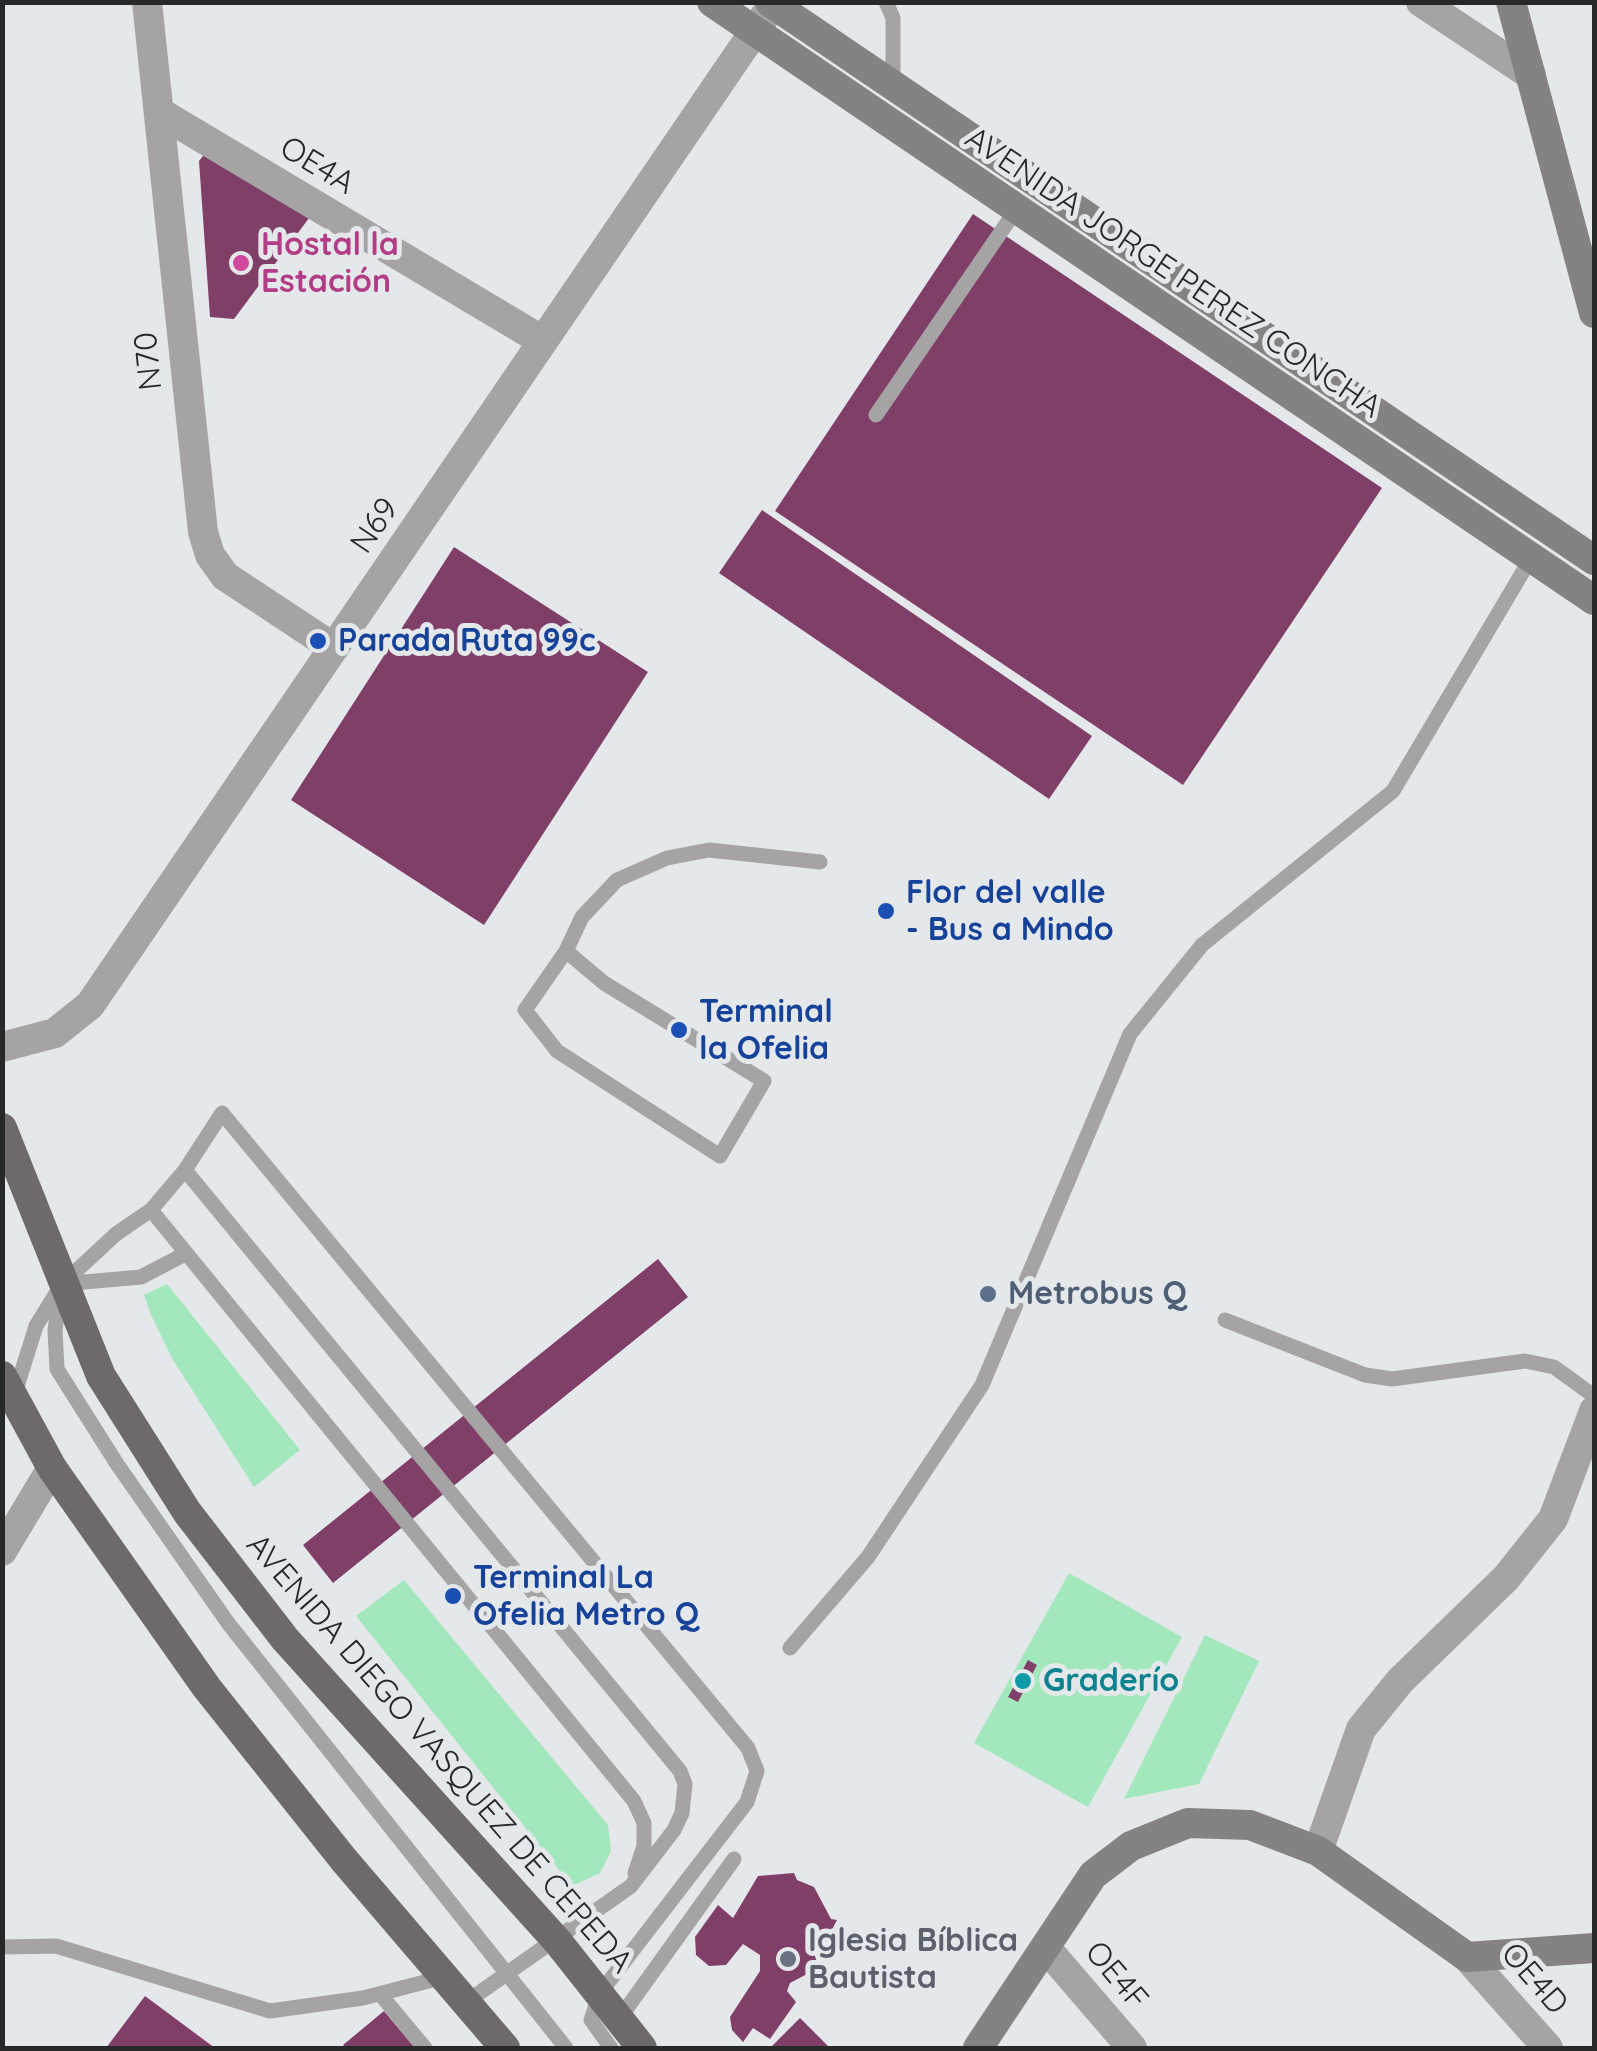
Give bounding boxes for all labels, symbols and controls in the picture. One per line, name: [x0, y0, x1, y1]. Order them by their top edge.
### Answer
street label: AVENIDA JORGE PEREZ CONCHA: [958, 119, 1388, 427]
street label: OE4A: [273, 129, 361, 203]
place label: Hostal la Estación: [261, 226, 399, 301]
marker: Hostal la Estación: [230, 252, 252, 274]
street label: N70: [127, 330, 171, 392]
street label: N69: [343, 491, 407, 561]
place label: Parada Ruta 99c: [338, 622, 596, 660]
marker: Parada Ruta 99c: [307, 630, 329, 652]
place label: Flor del valle - Bus a Mindo: [906, 874, 1114, 949]
marker: Flor del valle - Bus a Mindo: [875, 900, 897, 922]
place label: Terminal la Ofelia: [699, 993, 833, 1068]
marker: Terminal la Ofelia: [668, 1019, 690, 1041]
place label: Metrobus Q: [1008, 1275, 1187, 1313]
marker: Metrobus Q: [977, 1283, 999, 1305]
street label: AVENIDA DIEGO VASQUEZ DE CEPEDA: [238, 1527, 640, 1981]
place label: Terminal La Ofelia Metro Q: [473, 1559, 699, 1634]
marker: Terminal La Ofelia Metro Q: [442, 1585, 464, 1607]
place label: Graderío: [1043, 1662, 1179, 1700]
marker: Graderío: [1012, 1670, 1034, 1692]
place label: Iglesia Bíblica Bautista: [808, 1922, 1018, 1997]
street label: OE4F: [1076, 1934, 1156, 2018]
street label: OE4D: [1492, 1935, 1576, 2023]
marker: Iglesia Bíblica Bautista: [777, 1948, 799, 1970]

